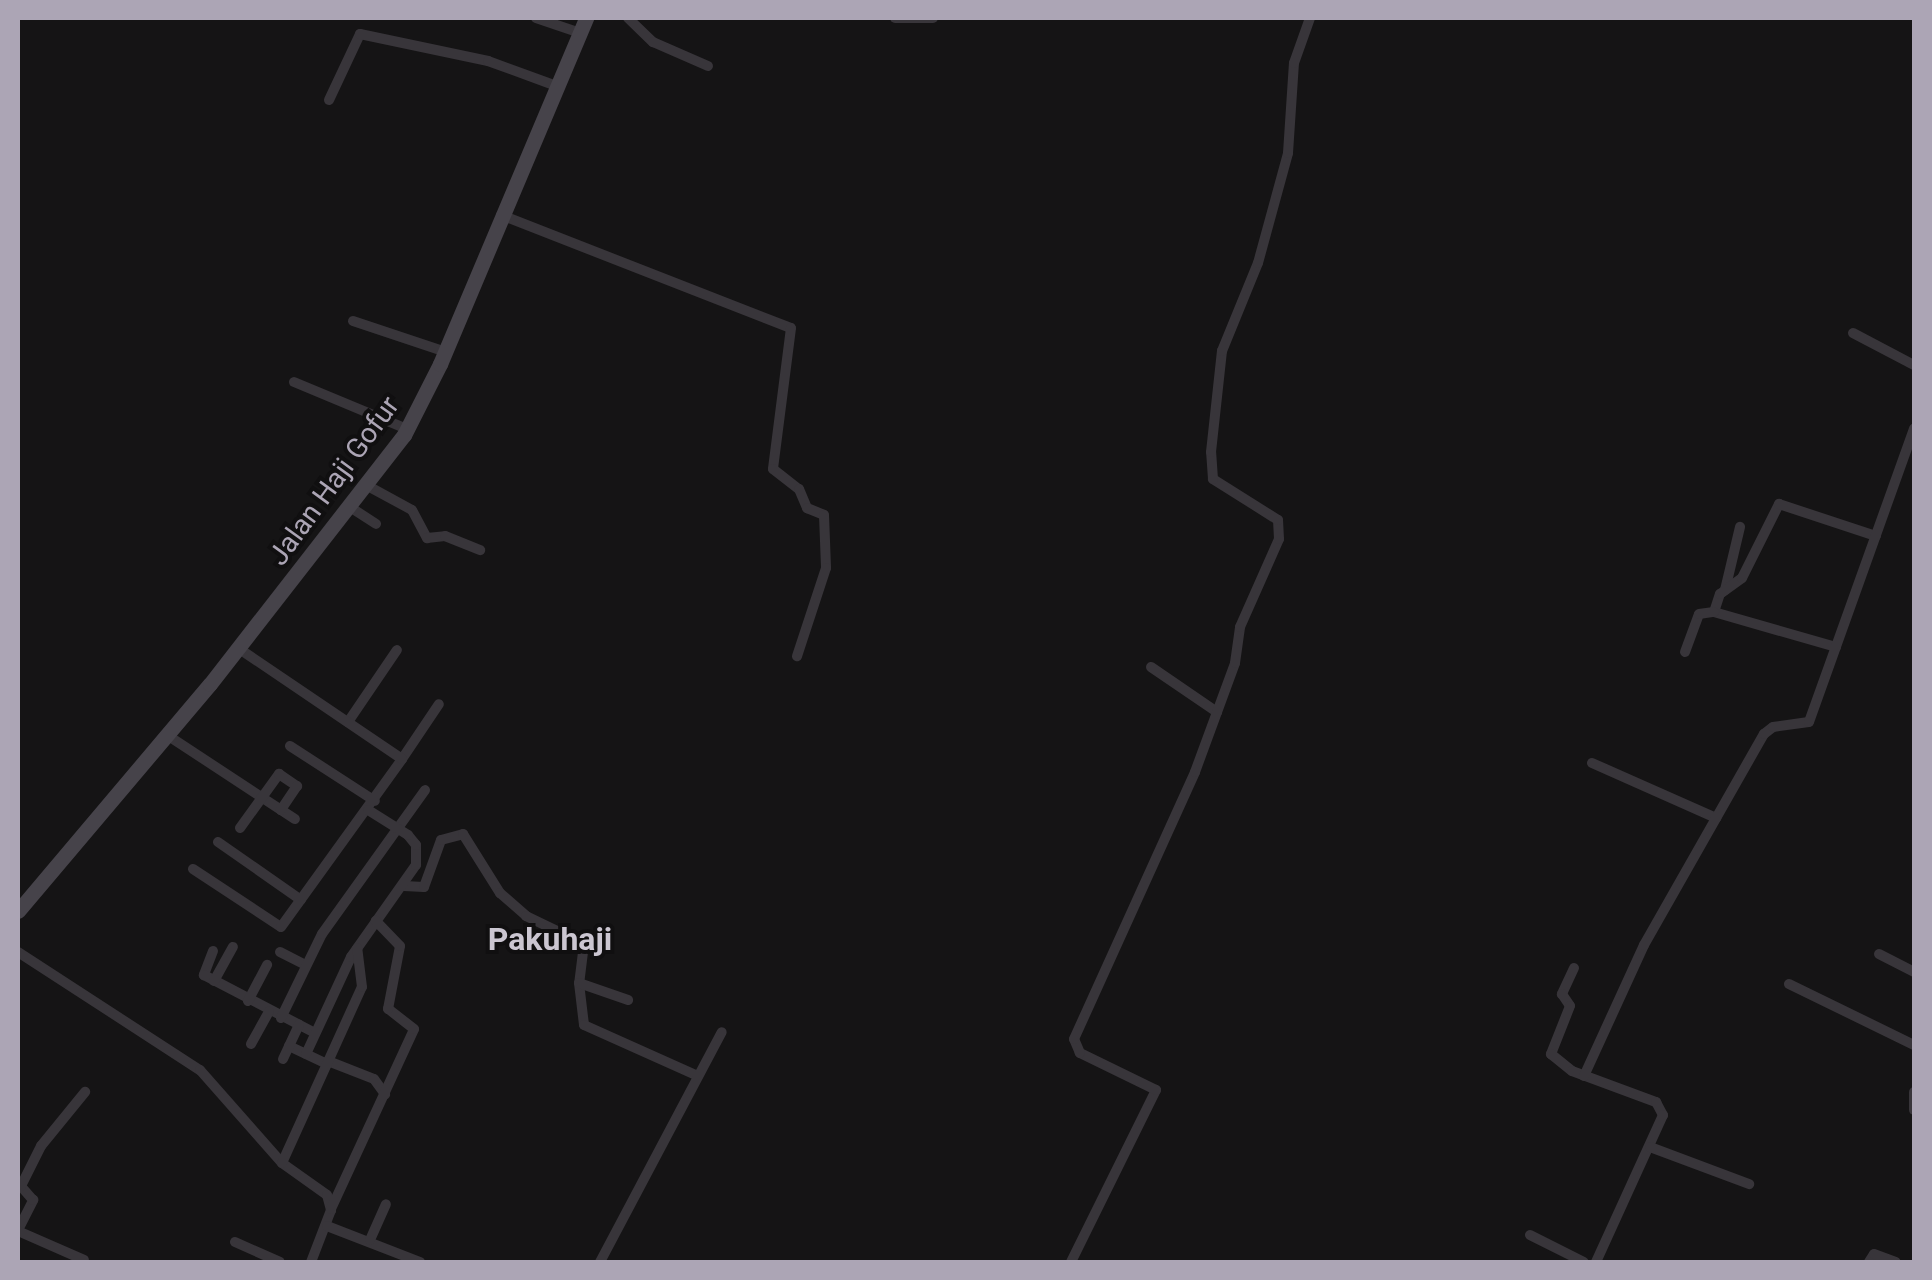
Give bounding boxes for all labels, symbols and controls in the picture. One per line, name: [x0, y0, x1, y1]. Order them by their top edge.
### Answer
street label: Jalan Haji Gofur: [261, 390, 407, 572]
district label: Pakuhaji: [488, 920, 612, 958]

